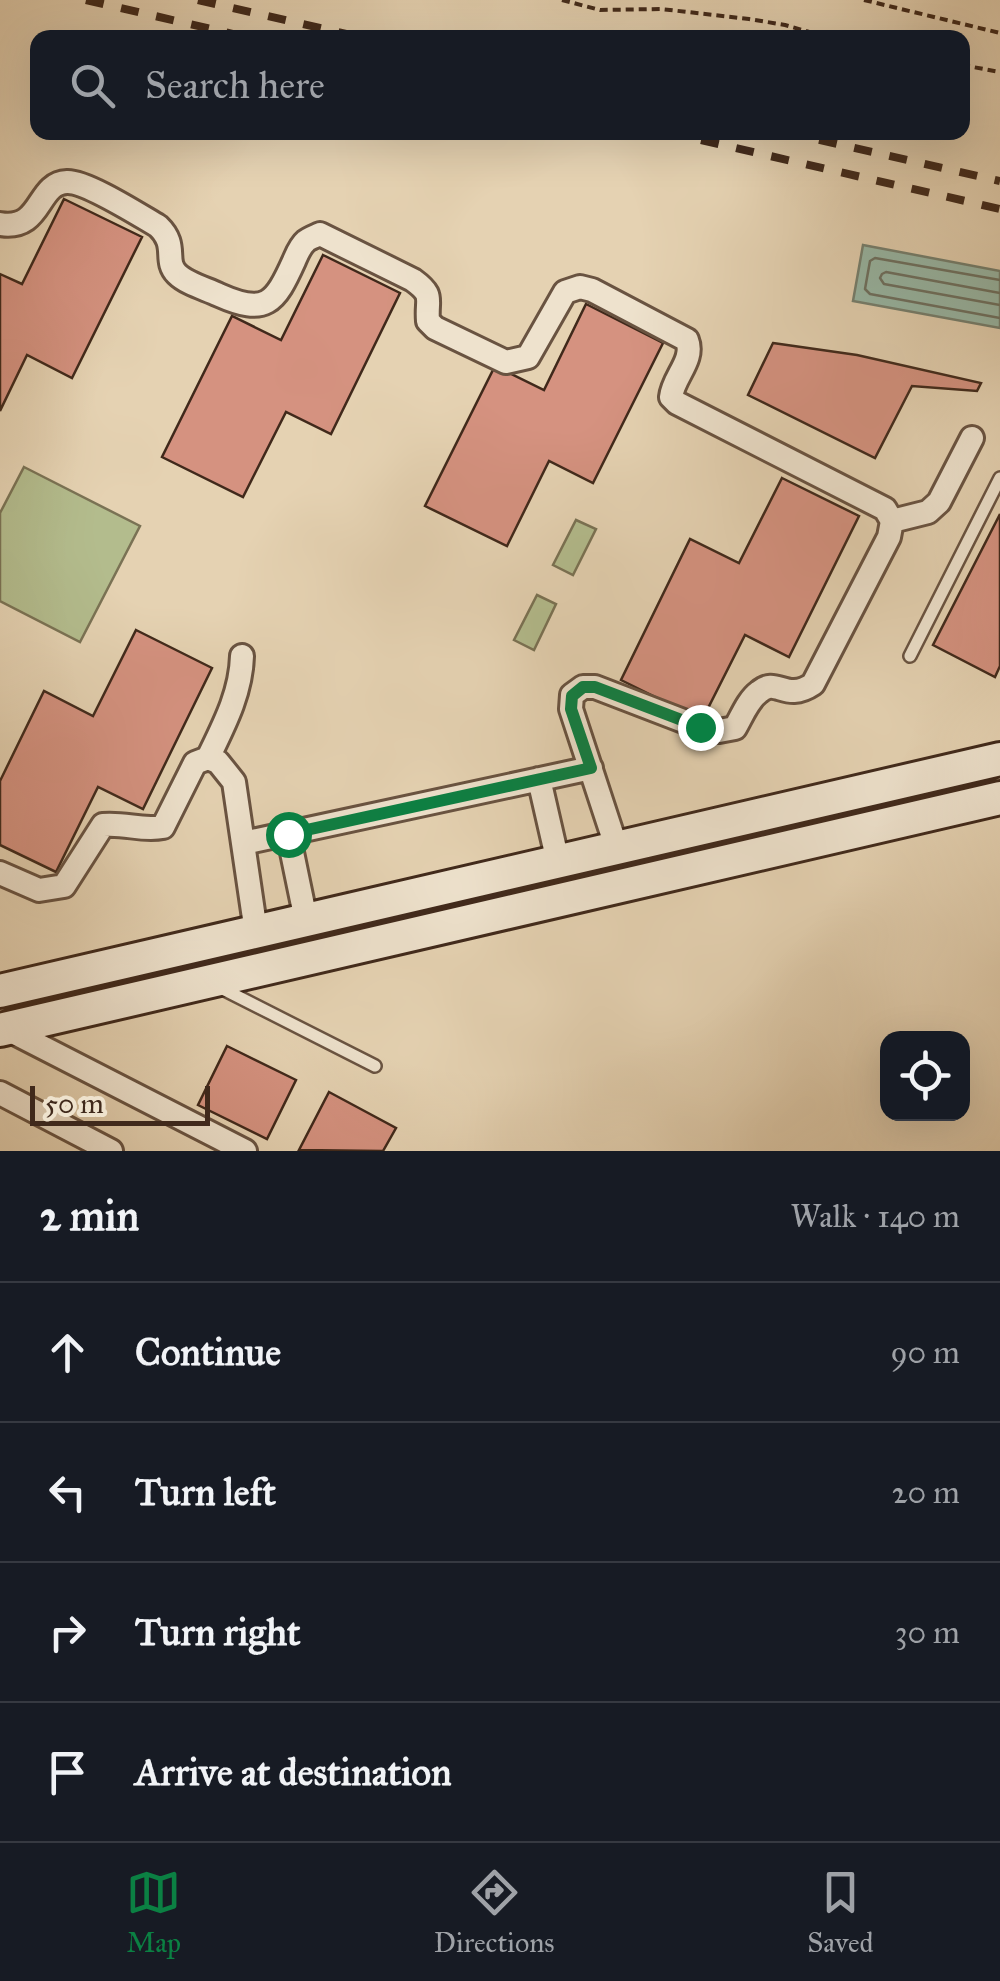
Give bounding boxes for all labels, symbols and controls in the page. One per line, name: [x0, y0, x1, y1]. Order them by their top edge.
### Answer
search box: [30, 30, 970, 140]
icon: search: [65, 58, 120, 113]
text: Search here: [145, 62, 325, 108]
route end: [678, 705, 724, 751]
route start: [266, 812, 312, 858]
map controls: [880, 1031, 970, 1121]
button: locate: [880, 1031, 970, 1121]
scale bar: [30, 1081, 210, 1126]
text: 50 m: [45, 1086, 104, 1121]
text: 2 min: [40, 1190, 139, 1242]
text: Walk · 140 m: [790, 1197, 960, 1236]
icon: ahead: [40, 1325, 95, 1380]
text: Continue: [135, 1329, 281, 1375]
text: 90 m: [890, 1333, 960, 1372]
icon: left: [40, 1465, 95, 1520]
text: Turn left: [135, 1469, 276, 1515]
text: 20 m: [892, 1473, 960, 1512]
icon: right: [40, 1605, 95, 1660]
text: Turn right: [135, 1609, 301, 1655]
text: 30 m: [895, 1613, 960, 1652]
icon: arrive: [40, 1745, 95, 1800]
text: Arrive at destination: [135, 1749, 452, 1795]
tab: Map: [126, 1865, 181, 1960]
tab: Directions: [434, 1865, 555, 1960]
tab: Saved: [807, 1865, 874, 1960]

